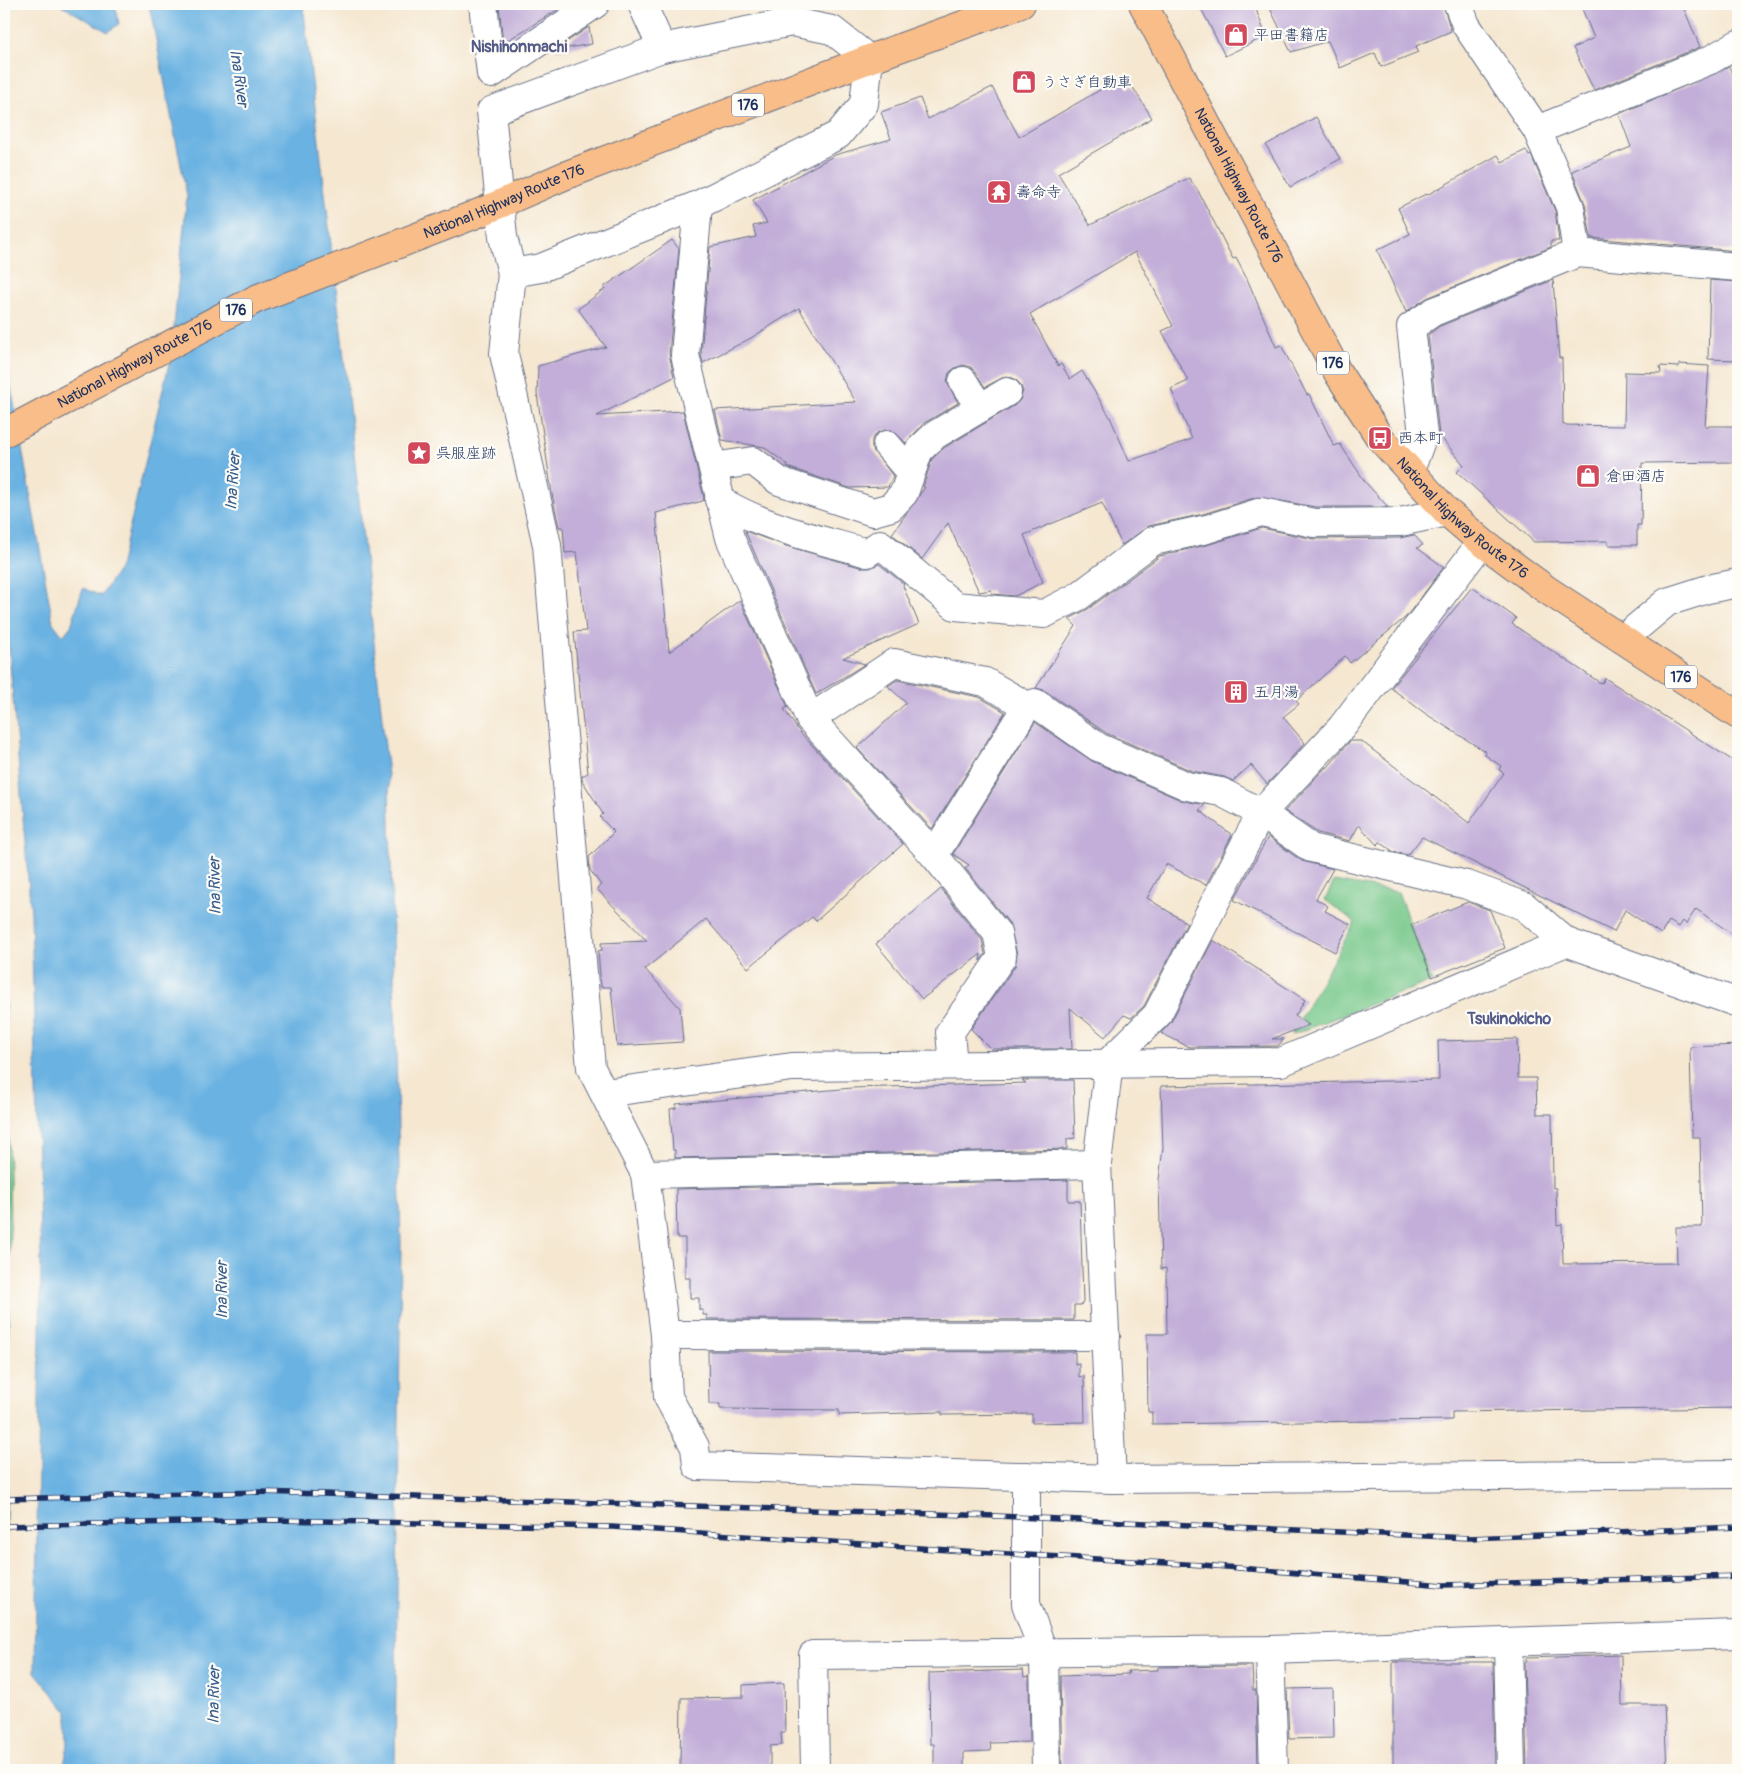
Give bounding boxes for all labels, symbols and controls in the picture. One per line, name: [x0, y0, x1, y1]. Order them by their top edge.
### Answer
shop icon: 平田書籍店: [1223, 22, 1249, 48]
place label: 平田書籍店: [1254, 26, 1329, 45]
district label: Nishihonmachi: [471, 37, 567, 57]
water label: Ina River: [225, 48, 253, 110]
shop icon: うさぎ自動車: [1011, 69, 1037, 95]
place label: うさぎ自動車: [1042, 73, 1132, 92]
road number: 176: [732, 94, 764, 116]
street label: National Highway Route 176: [1190, 105, 1287, 266]
street label: National Highway Route 176: [421, 160, 587, 244]
temple icon: 壽命寺: [986, 179, 1012, 205]
place label: 壽命寺: [1016, 183, 1061, 202]
road number: 176: [220, 298, 252, 322]
street label: National Highway Route 176: [54, 315, 216, 413]
road number: 176: [1317, 352, 1349, 374]
bus stop icon: 西本町: [1367, 425, 1393, 451]
place label: 西本町: [1398, 429, 1444, 448]
place icon: 呉服座跡: [406, 440, 432, 466]
place label: 呉服座跡: [436, 444, 496, 463]
water label: Ina River: [221, 449, 245, 511]
street label: National Highway Route 176: [1392, 453, 1532, 583]
shop icon: 倉田酒店: [1575, 463, 1601, 489]
place label: 倉田酒店: [1606, 467, 1666, 486]
road number: 176: [1665, 666, 1697, 689]
building icon: 五月湯: [1223, 679, 1249, 705]
place label: 五月湯: [1254, 683, 1299, 702]
water label: Ina River: [204, 855, 226, 915]
district label: Tsukinokicho: [1466, 1009, 1551, 1029]
water label: Ina River: [212, 1259, 232, 1319]
water label: Ina River: [203, 1664, 225, 1724]

